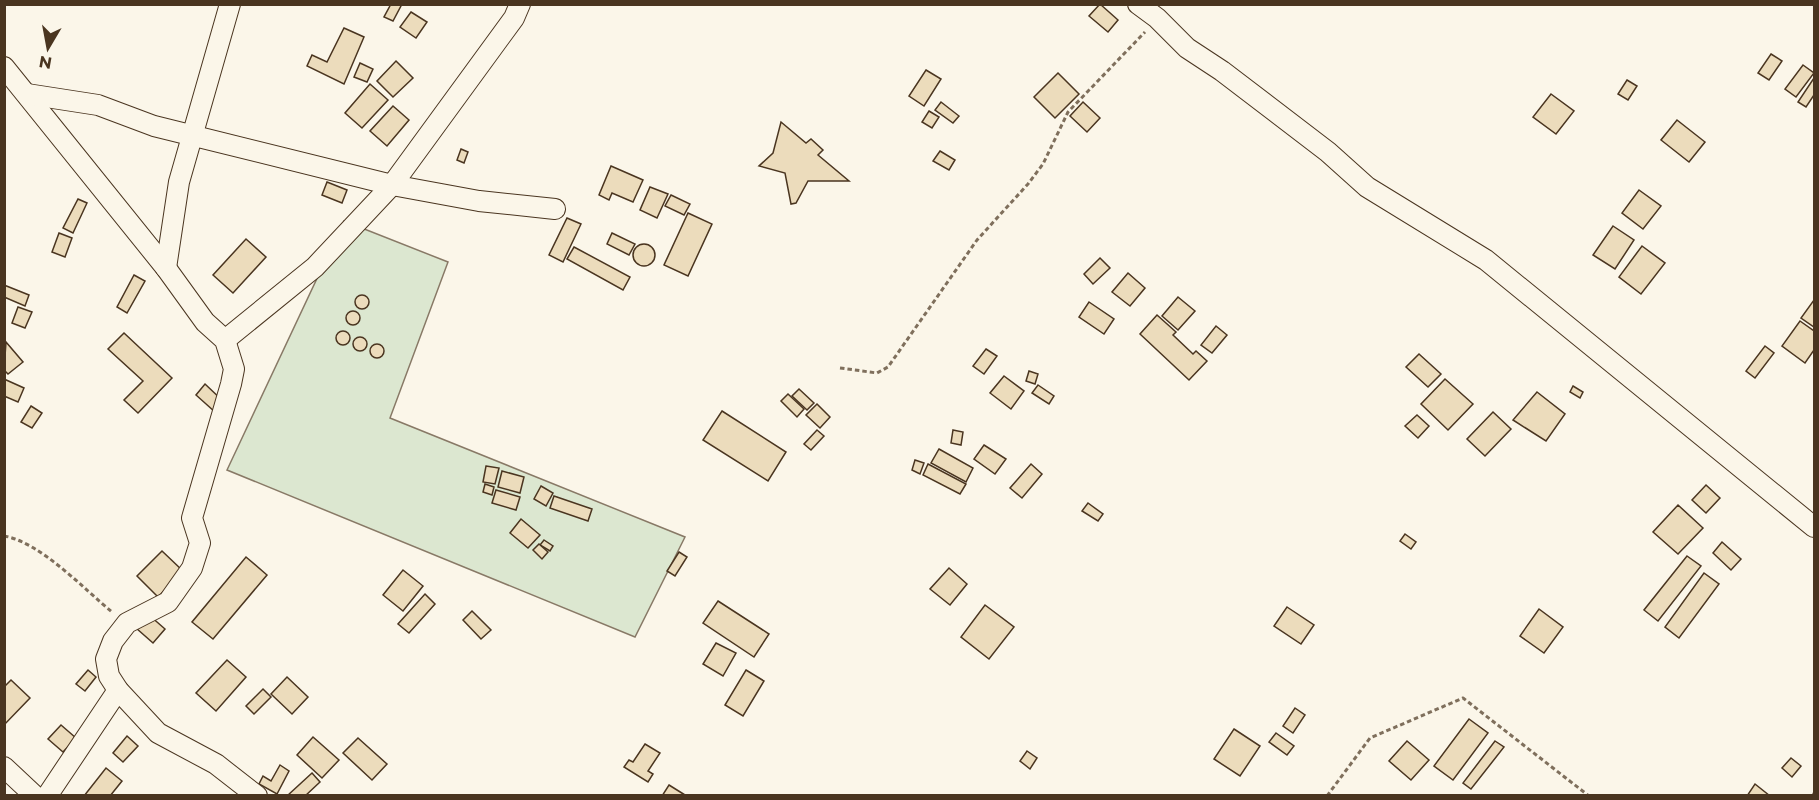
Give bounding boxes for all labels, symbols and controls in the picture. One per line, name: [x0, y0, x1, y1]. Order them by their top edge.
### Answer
north arrow: [18, 18, 78, 78]
text: N: [37, 52, 54, 73]

